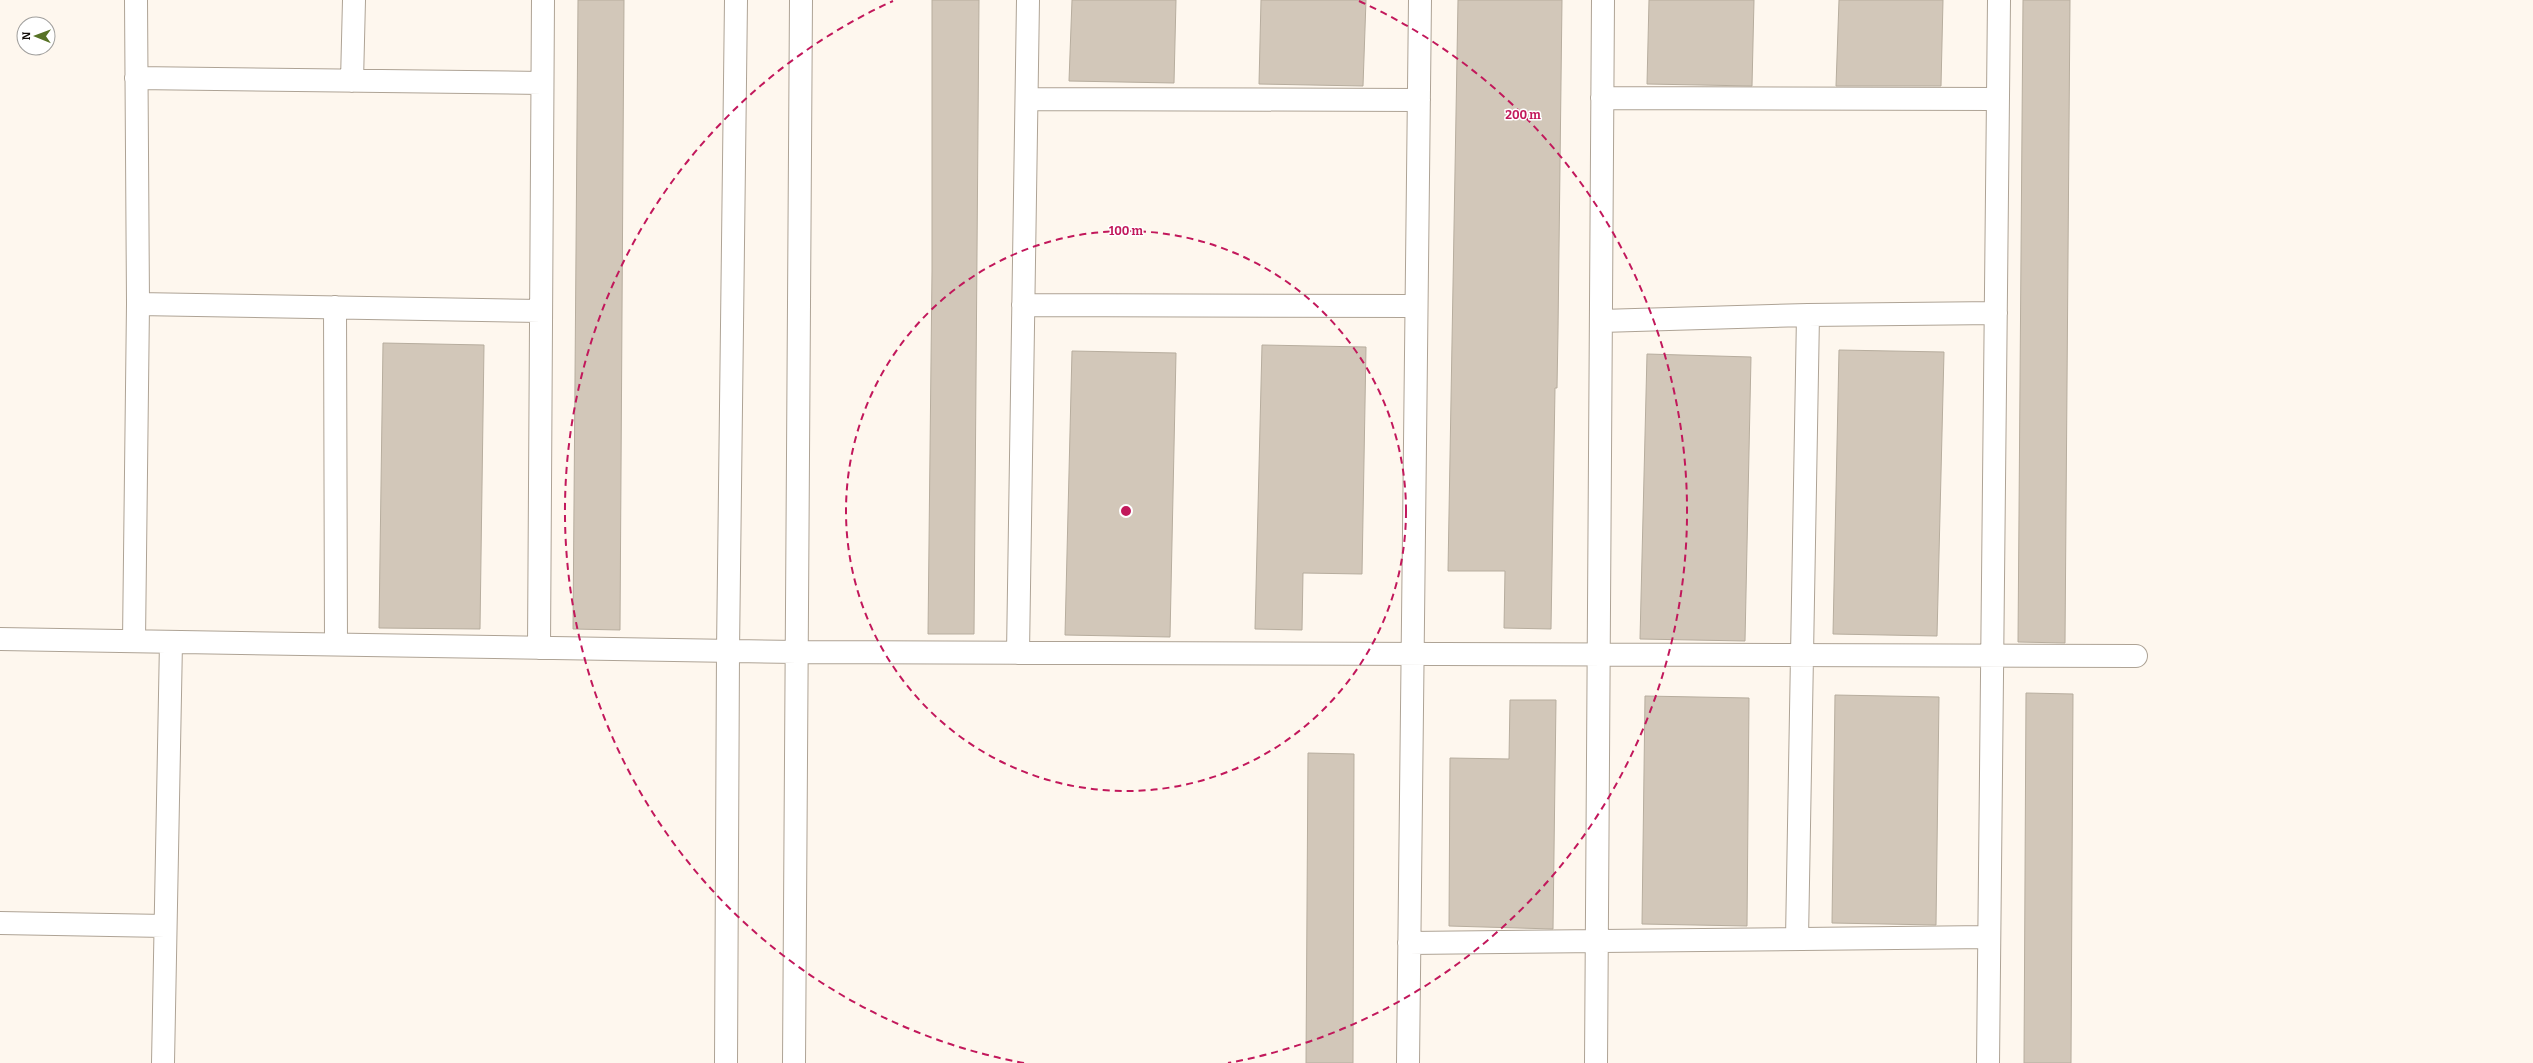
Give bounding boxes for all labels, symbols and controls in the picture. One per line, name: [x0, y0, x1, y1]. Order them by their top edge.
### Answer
north arrow: [16, 16, 56, 56]
text: N: [20, 31, 33, 40]
text: 200 m: [1505, 108, 1541, 122]
text: 100 m: [1109, 224, 1144, 238]
centre of rings: [1119, 504, 1133, 518]

